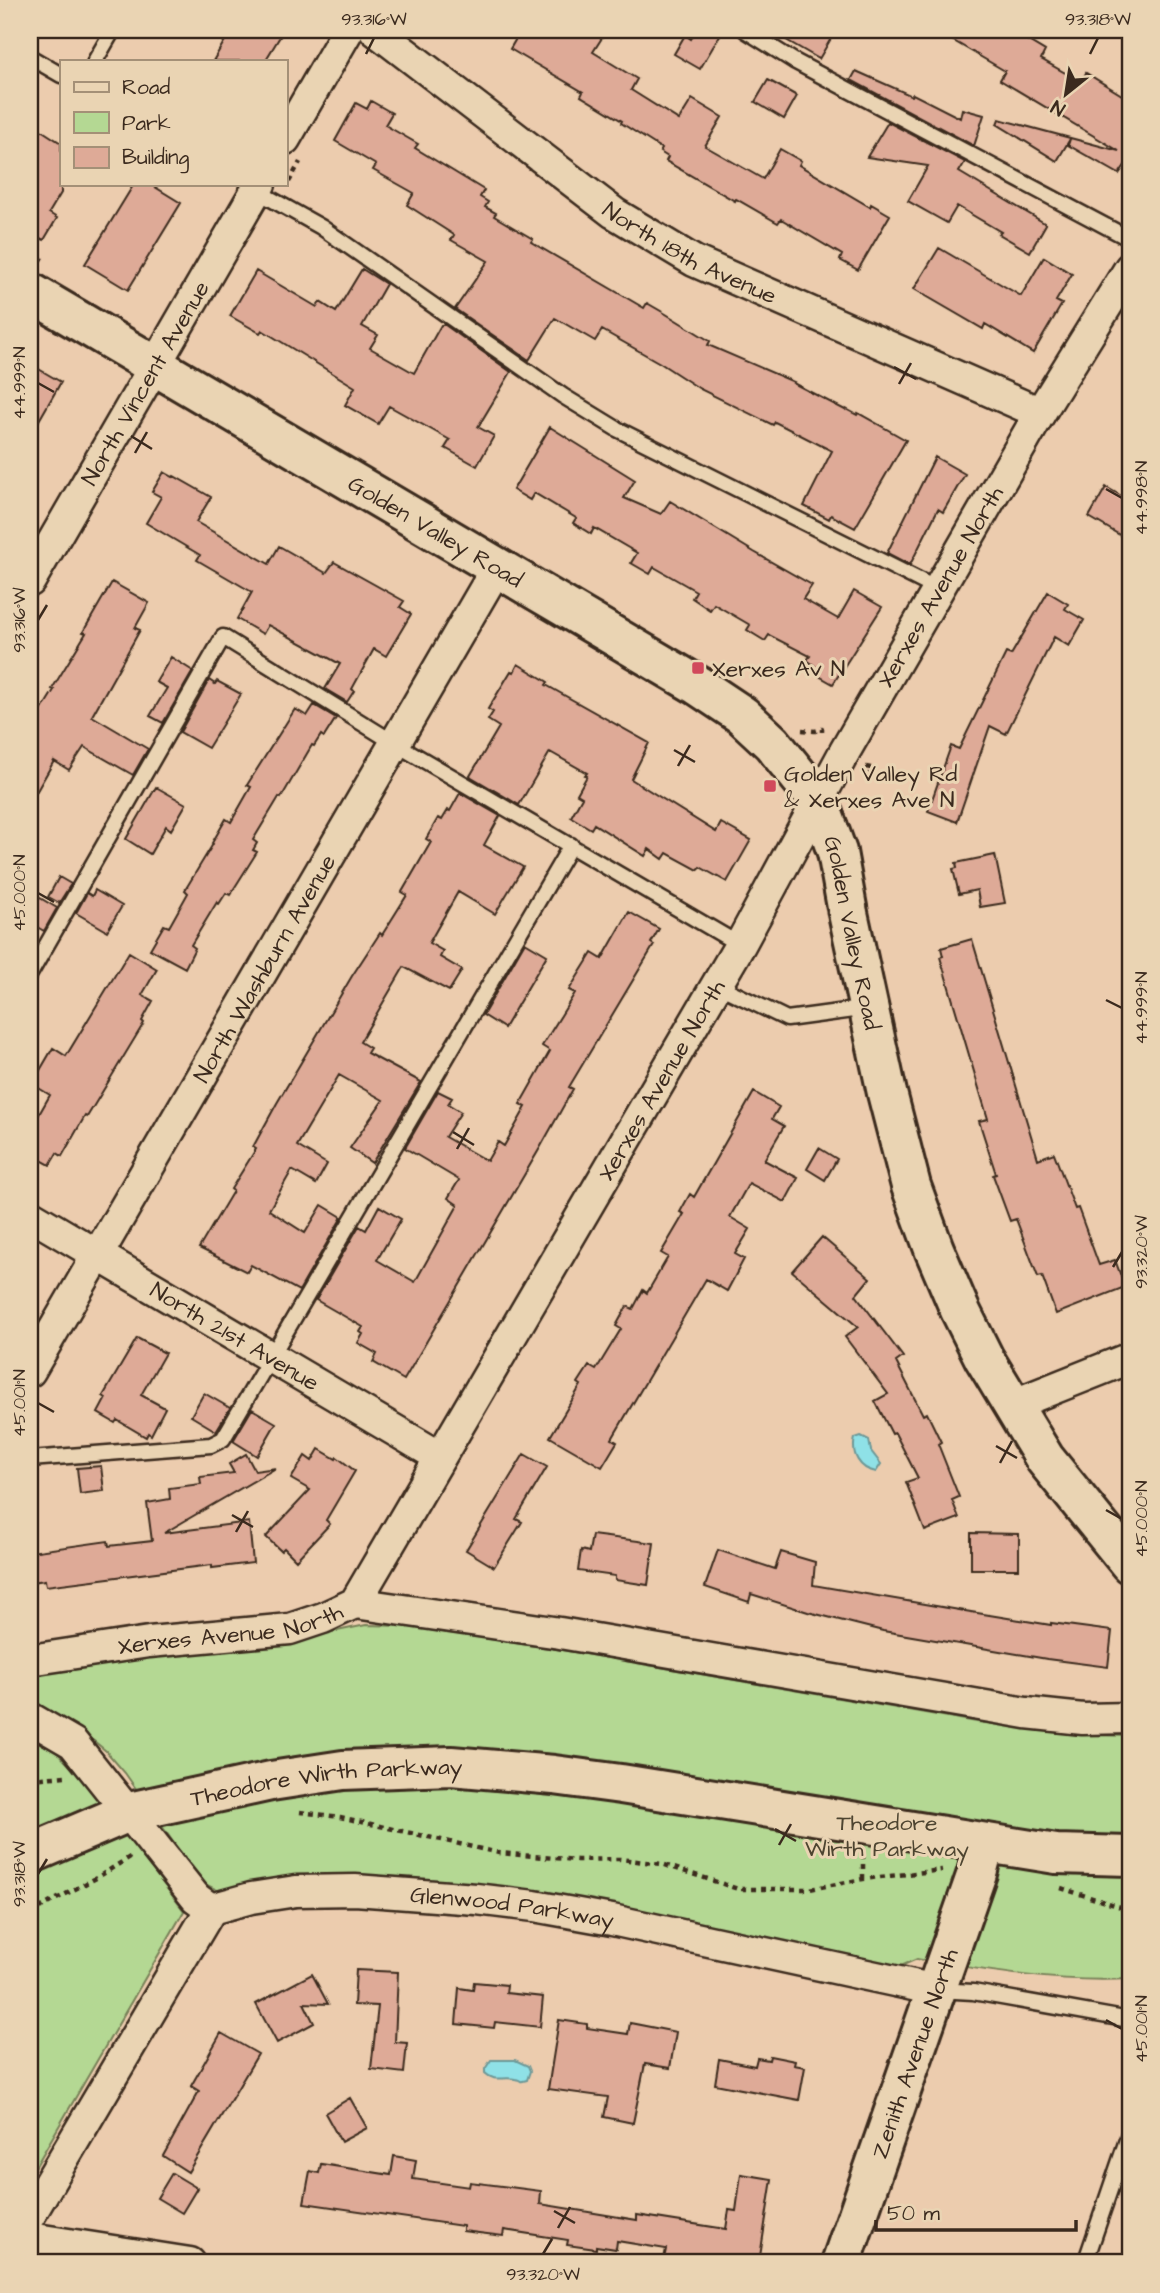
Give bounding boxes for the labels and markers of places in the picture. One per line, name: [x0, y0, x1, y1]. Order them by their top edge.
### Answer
place label: Xerxes Av N: [712, 653, 845, 685]
marker: Xerxes Av N: [690, 660, 706, 676]
place label: Golden Valley Rd & Xerxes Ave N: [784, 758, 957, 816]
marker: Golden Valley Rd & Xerxes Ave N: [762, 778, 778, 794]

